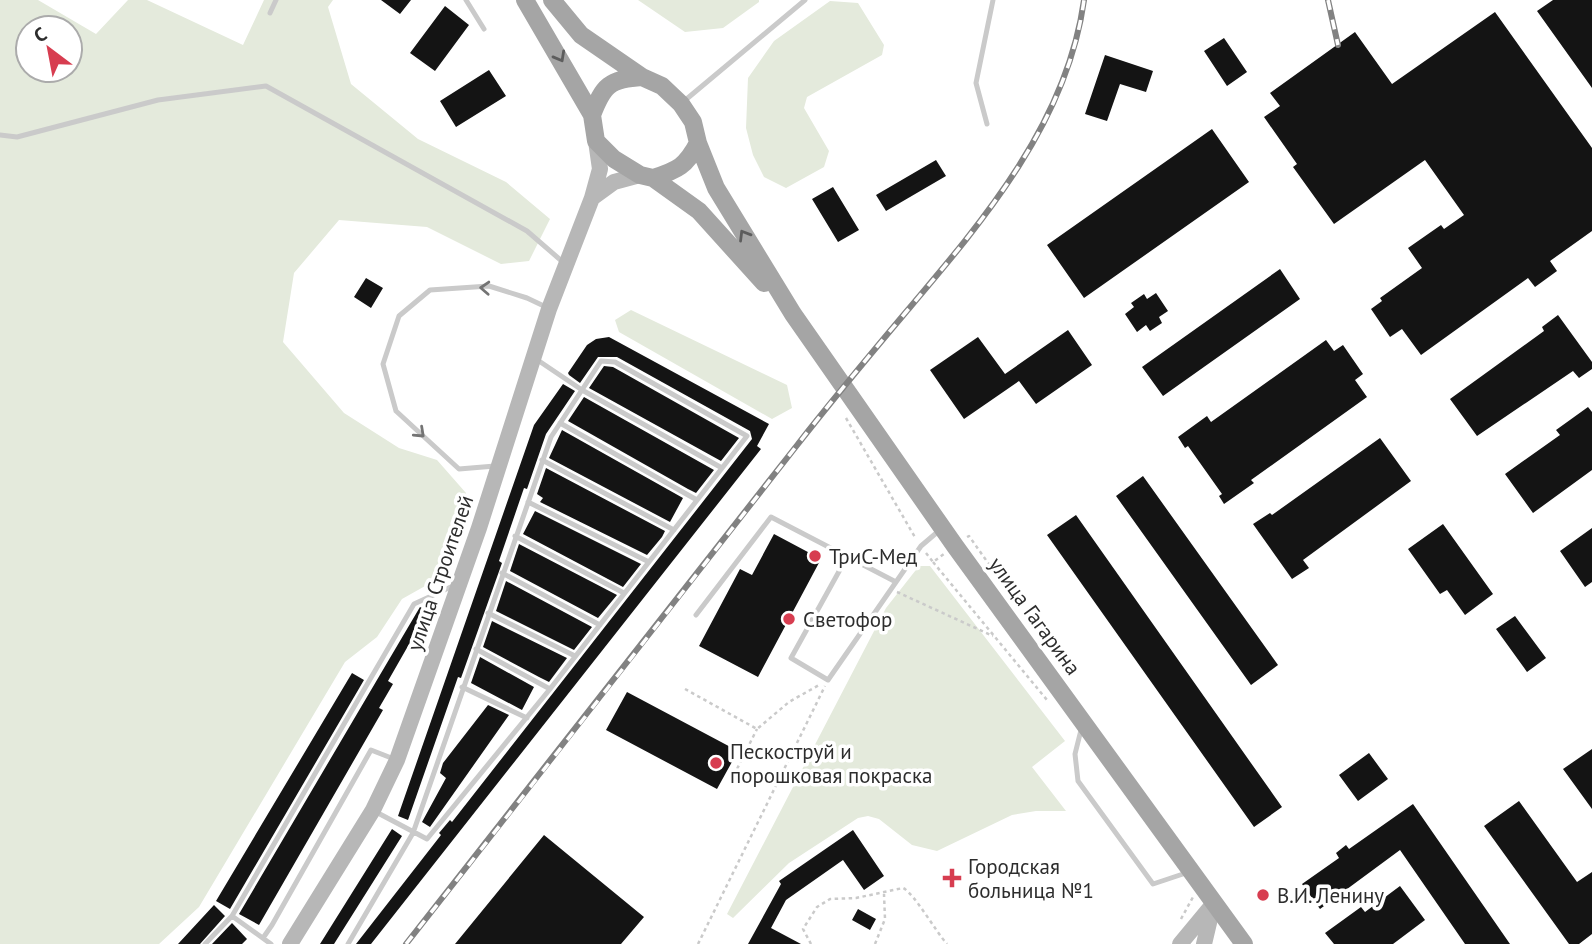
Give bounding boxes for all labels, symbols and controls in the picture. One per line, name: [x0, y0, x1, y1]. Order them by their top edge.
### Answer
north arrow: [14, 14, 84, 84]
text: С: [29, 21, 51, 48]
one-way arrow: [552, 50, 565, 62]
one-way arrow: [740, 229, 753, 242]
one-way arrow: [479, 280, 490, 295]
one-way arrow: [412, 425, 425, 437]
street label: улица Строителей: [401, 491, 479, 655]
place label: ТриС-Мед: [829, 543, 917, 570]
marker: ТриС-Мед: [807, 548, 823, 564]
street label: улица Гагарина: [983, 552, 1087, 680]
place label: Светофор: [803, 606, 892, 633]
marker: Светофор: [781, 611, 797, 627]
place label: Пескоструй и порошковая покраска: [730, 738, 932, 789]
marker: Пескоструй и порошковая покраска: [708, 755, 724, 771]
place label: Городская больница №1: [968, 853, 1094, 904]
marker: Городская больница №1: [942, 868, 962, 888]
place label: В.И. Ленину: [1277, 882, 1384, 909]
marker: В.И. Ленину: [1255, 887, 1271, 903]

